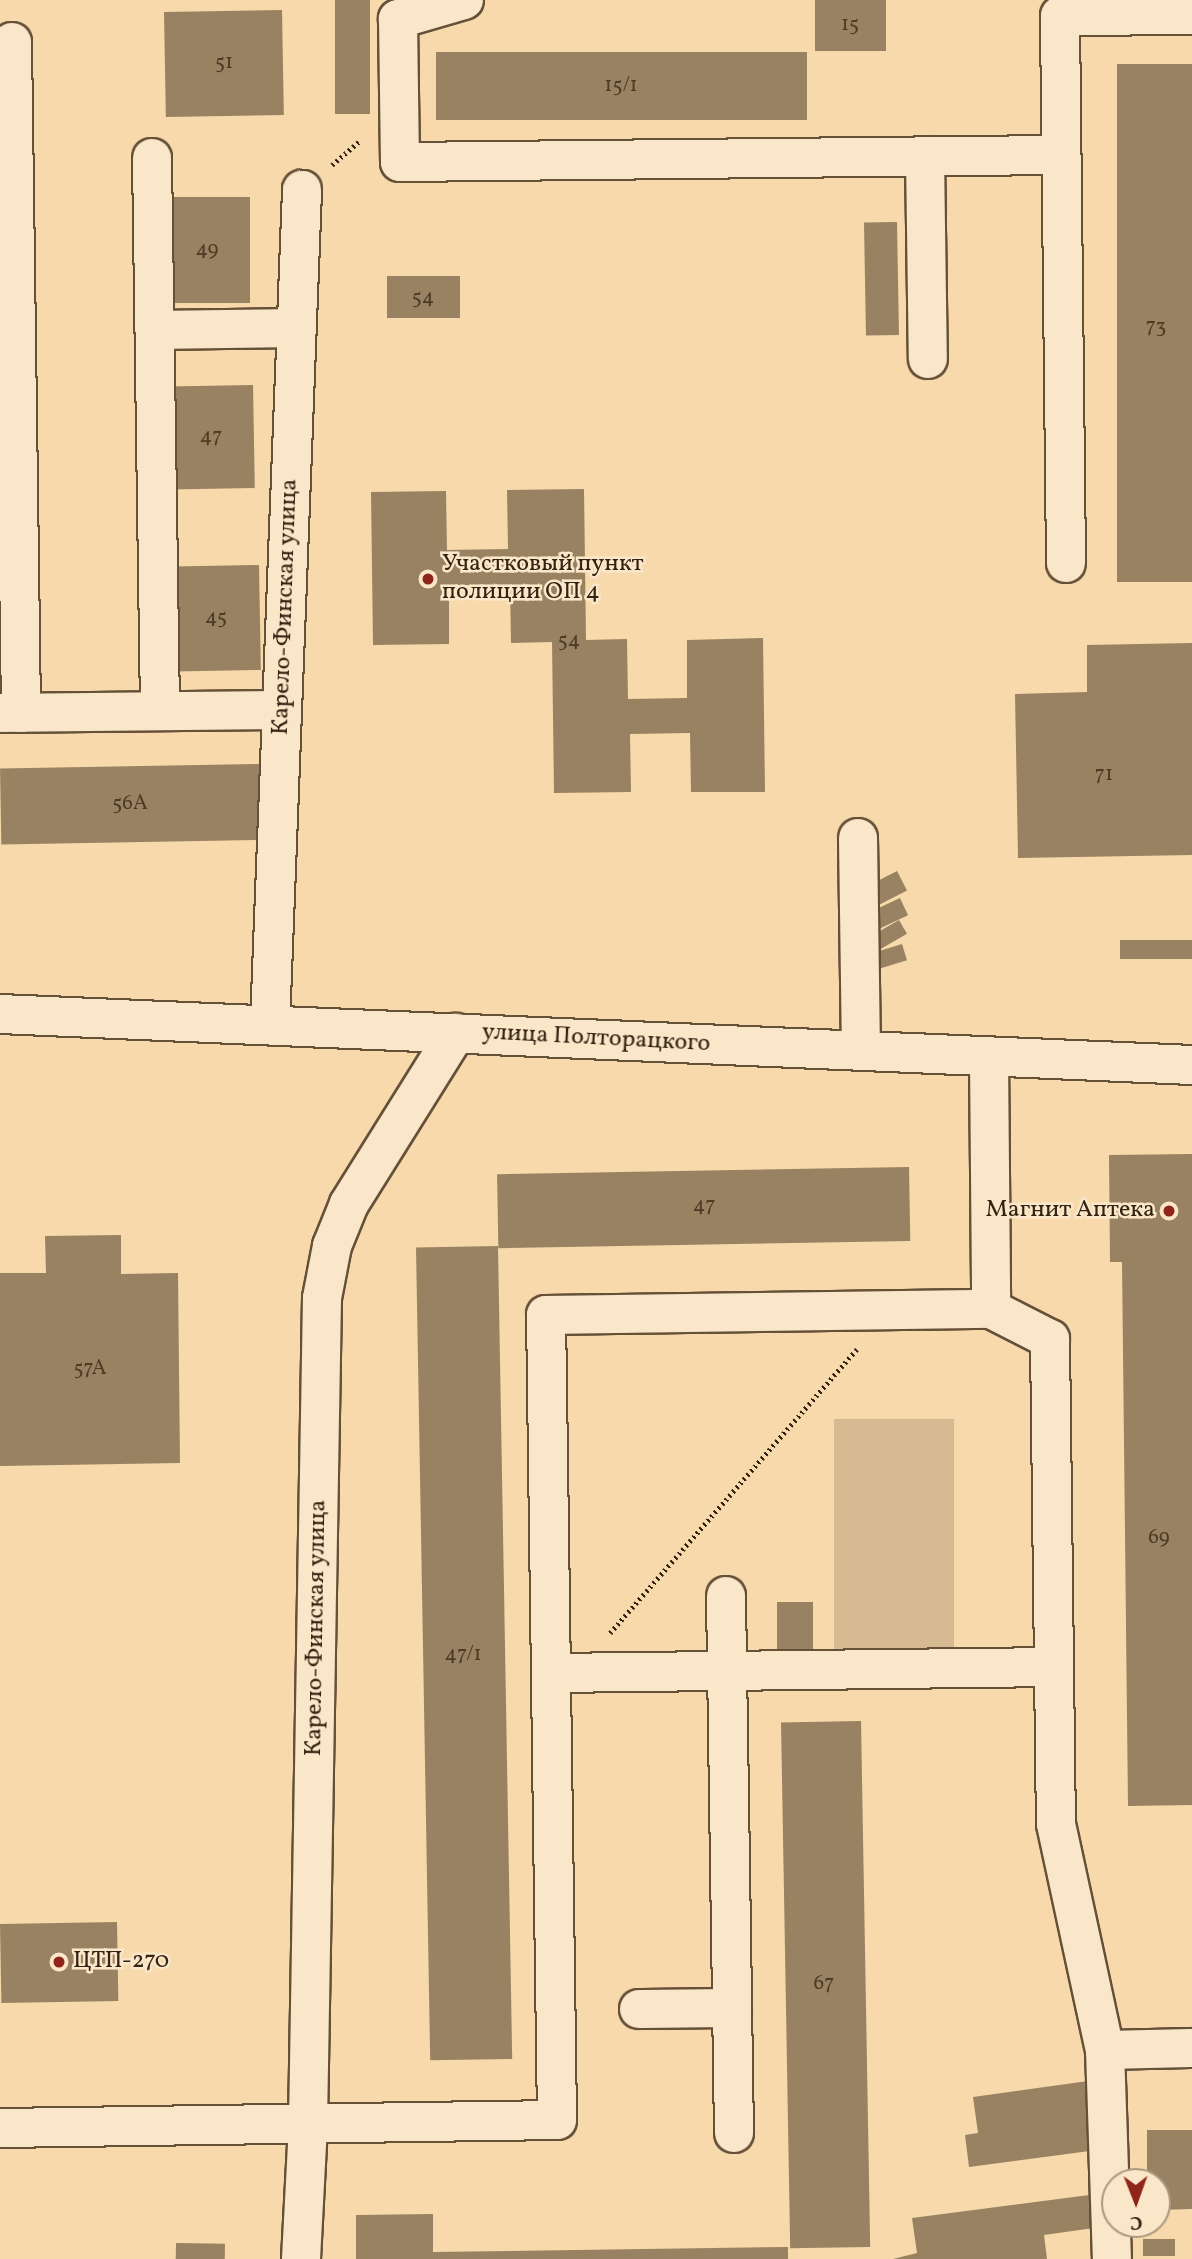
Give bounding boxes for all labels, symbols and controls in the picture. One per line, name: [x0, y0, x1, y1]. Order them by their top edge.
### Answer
house number: 15: [841, 12, 859, 38]
house number: 51: [215, 50, 233, 76]
house number: 15/1: [604, 73, 638, 99]
house number: 49: [196, 237, 218, 263]
house number: 54: [412, 285, 434, 311]
house number: 73: [1146, 314, 1166, 340]
house number: 47: [200, 424, 222, 450]
street label: Карело-Финская улица: [267, 478, 305, 736]
place label: Участковый пункт полиции ОП 4: [442, 551, 644, 607]
marker: Участковый пункт полиции ОП 4: [420, 571, 436, 587]
house number: 45: [205, 605, 227, 631]
house number: 54: [558, 628, 580, 654]
house number: 71: [1095, 762, 1113, 788]
house number: 56А: [112, 791, 148, 817]
street label: улица Полторацкого: [481, 1019, 711, 1059]
house number: 47: [693, 1193, 715, 1219]
place label: Магнит Аптека: [985, 1197, 1155, 1225]
marker: Магнит Аптека: [1161, 1203, 1177, 1219]
house number: 57А: [74, 1356, 106, 1382]
street label: Карело-Финская улица: [300, 1499, 334, 1757]
house number: 69: [1148, 1525, 1170, 1551]
house number: 47/1: [444, 1642, 482, 1668]
place label: ЦТП-270: [73, 1948, 169, 1976]
marker: ЦТП-270: [51, 1954, 67, 1970]
house number: 67: [814, 1971, 834, 1997]
north arrow: [1101, 2168, 1171, 2238]
text: С: [1130, 2209, 1143, 2235]

